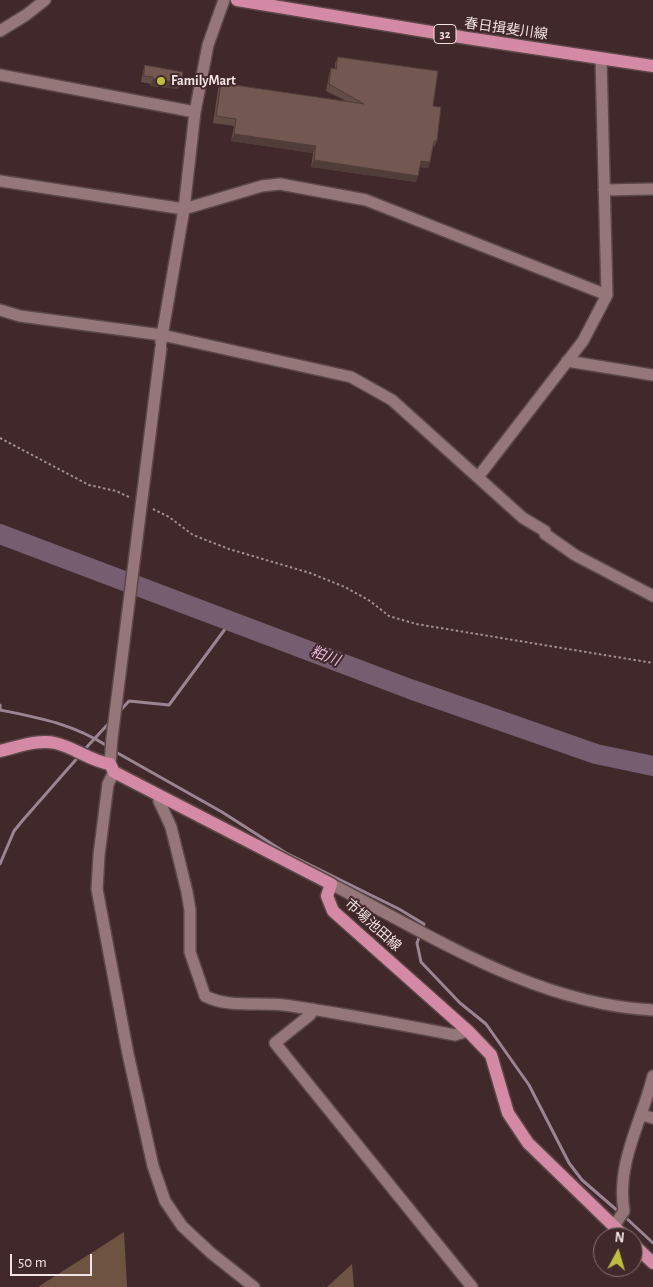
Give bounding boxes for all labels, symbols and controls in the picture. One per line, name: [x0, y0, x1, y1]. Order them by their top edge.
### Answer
street label: 春日揖斐川線: [463, 15, 549, 43]
road number: 32: [434, 24, 456, 44]
place label: FamilyMart: [171, 73, 236, 89]
marker: FamilyMart: [155, 75, 167, 87]
water label: 粕川: [308, 642, 342, 670]
street label: 市場池田線: [341, 895, 405, 955]
north arrow: [593, 1227, 643, 1277]
text: N: [614, 1231, 625, 1246]
scale bar: [12, 1244, 95, 1276]
text: 50 m: [18, 1255, 47, 1270]

